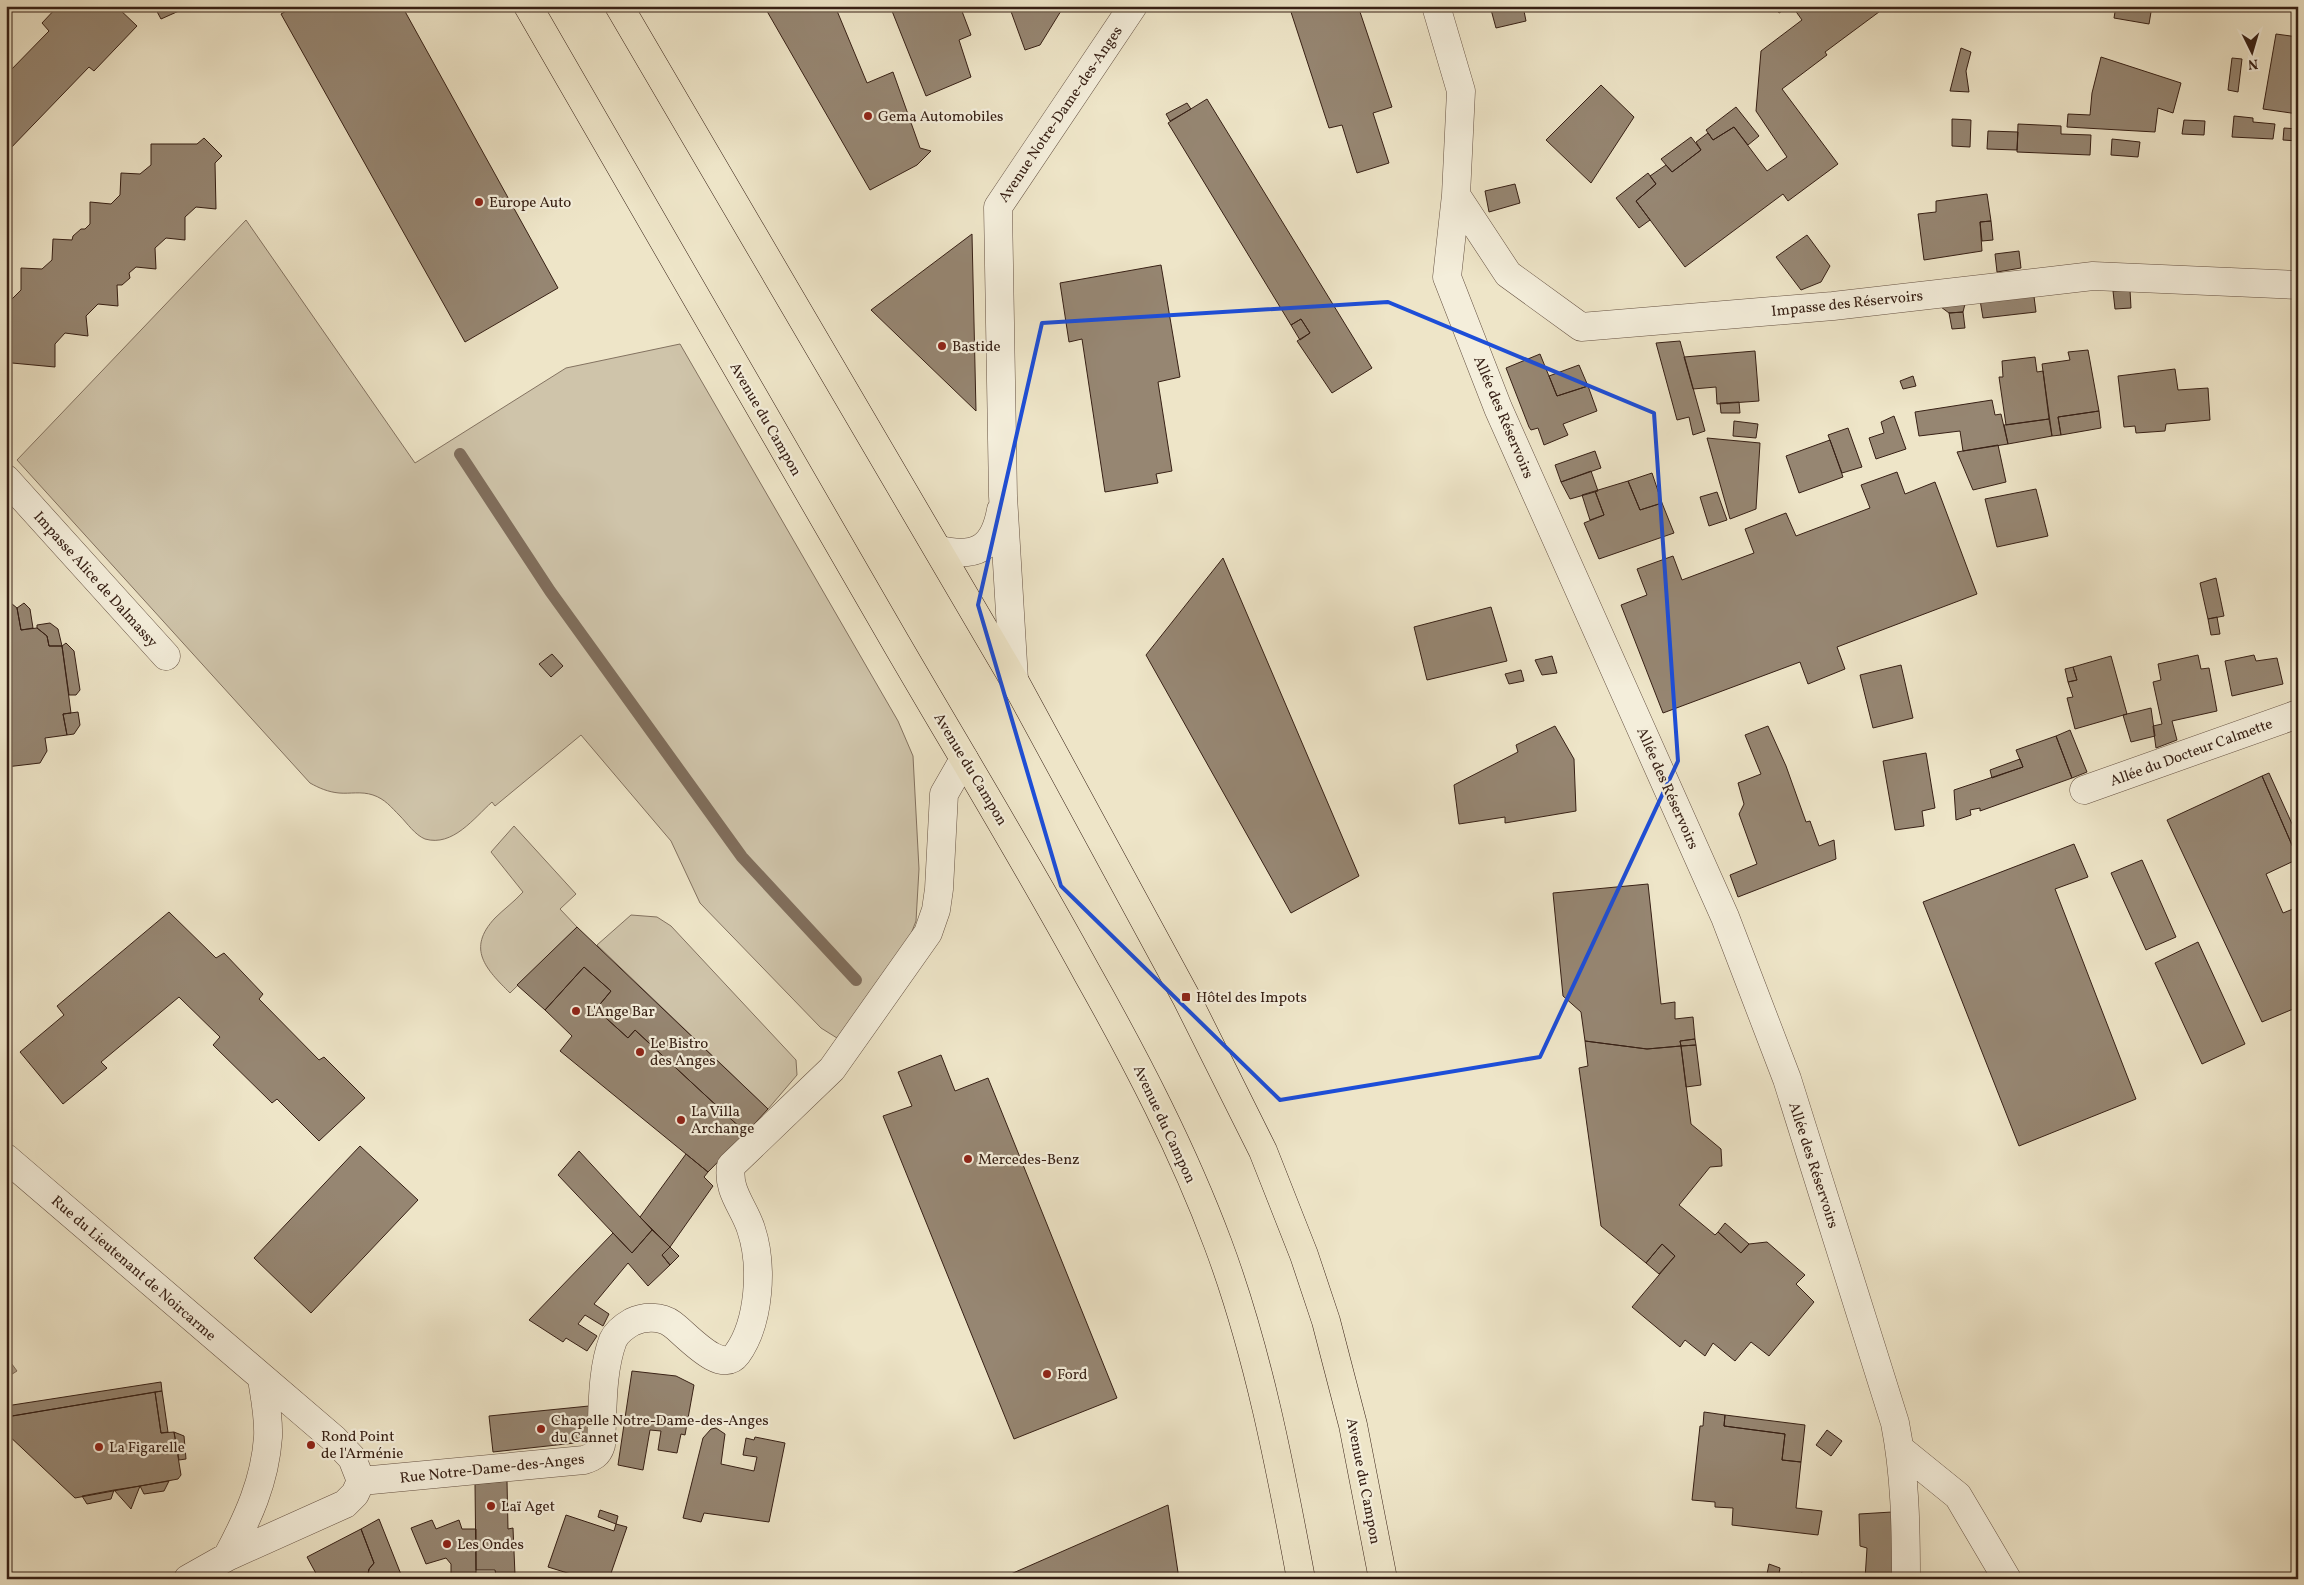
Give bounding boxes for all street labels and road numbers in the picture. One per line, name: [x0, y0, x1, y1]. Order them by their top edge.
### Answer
street label: Avenue Notre-Dame-des-Anges: [994, 22, 1128, 207]
street label: Impasse des Réservoirs: [1770, 286, 1924, 323]
street label: Allée des Réservoirs: [1467, 353, 1538, 482]
street label: Avenue du Campon: [724, 359, 806, 480]
street label: Impasse Alice de Dalmassy: [28, 507, 162, 653]
street label: Avenue du Campon: [928, 709, 1012, 830]
street label: Allée du Docteur Calmette: [2107, 714, 2276, 793]
street label: Allée des Réservoirs: [1630, 724, 1703, 853]
street label: Avenue du Campon: [1127, 1062, 1200, 1187]
street label: Allée des Réservoirs: [1782, 1100, 1843, 1231]
street label: Rue du Lieutenant de Noircarme: [46, 1192, 220, 1347]
street label: Avenue du Campon: [1340, 1416, 1385, 1546]
street label: Rue Notre-Dame-des-Anges: [399, 1449, 586, 1490]

